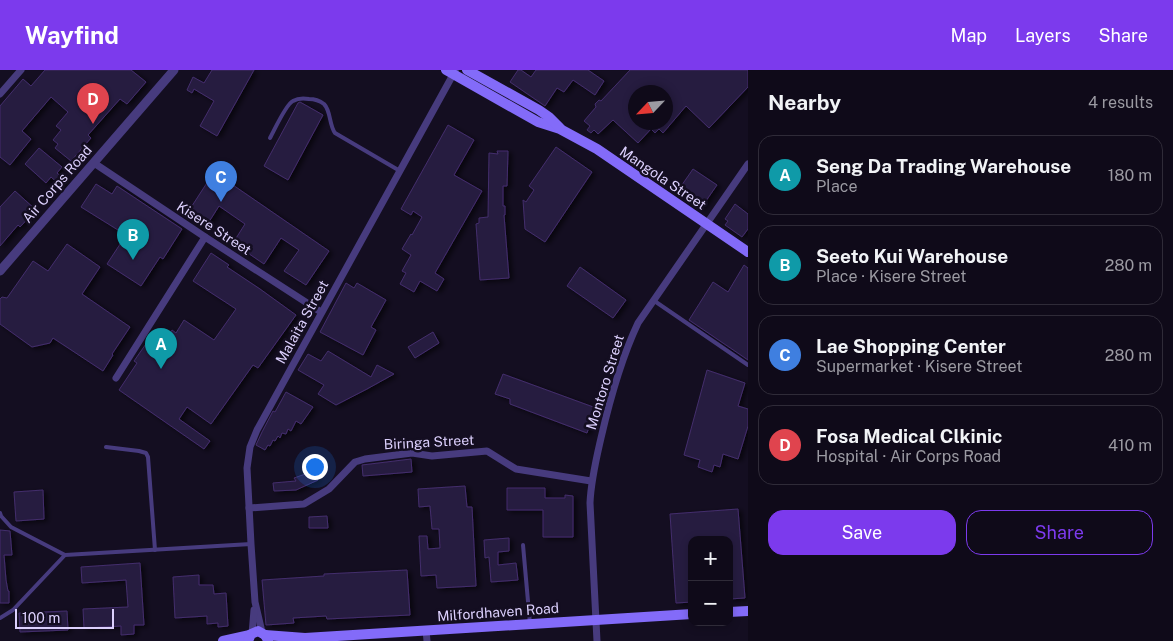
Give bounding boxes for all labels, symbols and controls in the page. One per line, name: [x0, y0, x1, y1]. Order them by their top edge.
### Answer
text: Wayfind: [25, 21, 119, 49]
text: Map: [951, 25, 987, 46]
text: Layers: [1015, 25, 1071, 46]
text: Share: [1099, 25, 1148, 46]
pin: D: [77, 83, 109, 124]
north arrow: [628, 85, 673, 130]
text: Nearby: [768, 90, 841, 115]
text: 4 results: [1088, 93, 1153, 112]
street label: Air Corps Road: [19, 142, 95, 226]
street label: Mangola Street: [617, 143, 709, 213]
text: Seng Da Trading Warehouse: [816, 155, 1071, 177]
pin: C: [205, 161, 237, 202]
text: A: [779, 166, 791, 185]
text: 180 m: [1108, 166, 1152, 185]
text: Place: [816, 177, 858, 196]
street label: Kisere Street: [174, 198, 254, 258]
pin: B: [117, 219, 149, 260]
text: Seeto Kui Warehouse: [816, 245, 1008, 267]
text: B: [780, 256, 790, 275]
text: 280 m: [1105, 256, 1152, 275]
text: Place · Kisere Street: [816, 267, 966, 286]
street label: Malaita Street: [272, 277, 332, 367]
pin: A: [145, 328, 177, 369]
street label: Montoro Street: [583, 332, 627, 432]
text: Lae Shopping Center: [816, 335, 1006, 357]
text: C: [779, 346, 791, 365]
text: 280 m: [1105, 346, 1152, 365]
text: Supermarket · Kisere Street: [816, 357, 1023, 376]
text: Fosa Medical Clkinic: [816, 425, 1002, 447]
street label: Biringa Street: [383, 432, 475, 452]
text: D: [779, 436, 791, 455]
text: 410 m: [1108, 436, 1152, 455]
text: Hospital · Air Corps Road: [816, 447, 1001, 466]
your location: [302, 454, 328, 480]
button: Save: [768, 510, 956, 555]
button: Share: [966, 510, 1153, 555]
map controls: [688, 536, 733, 626]
button: +: [688, 536, 733, 581]
button: −: [688, 581, 733, 626]
street label: Milfordhaven Road: [437, 600, 559, 624]
scale bar: [15, 606, 114, 629]
text: 100 m: [22, 610, 60, 626]

